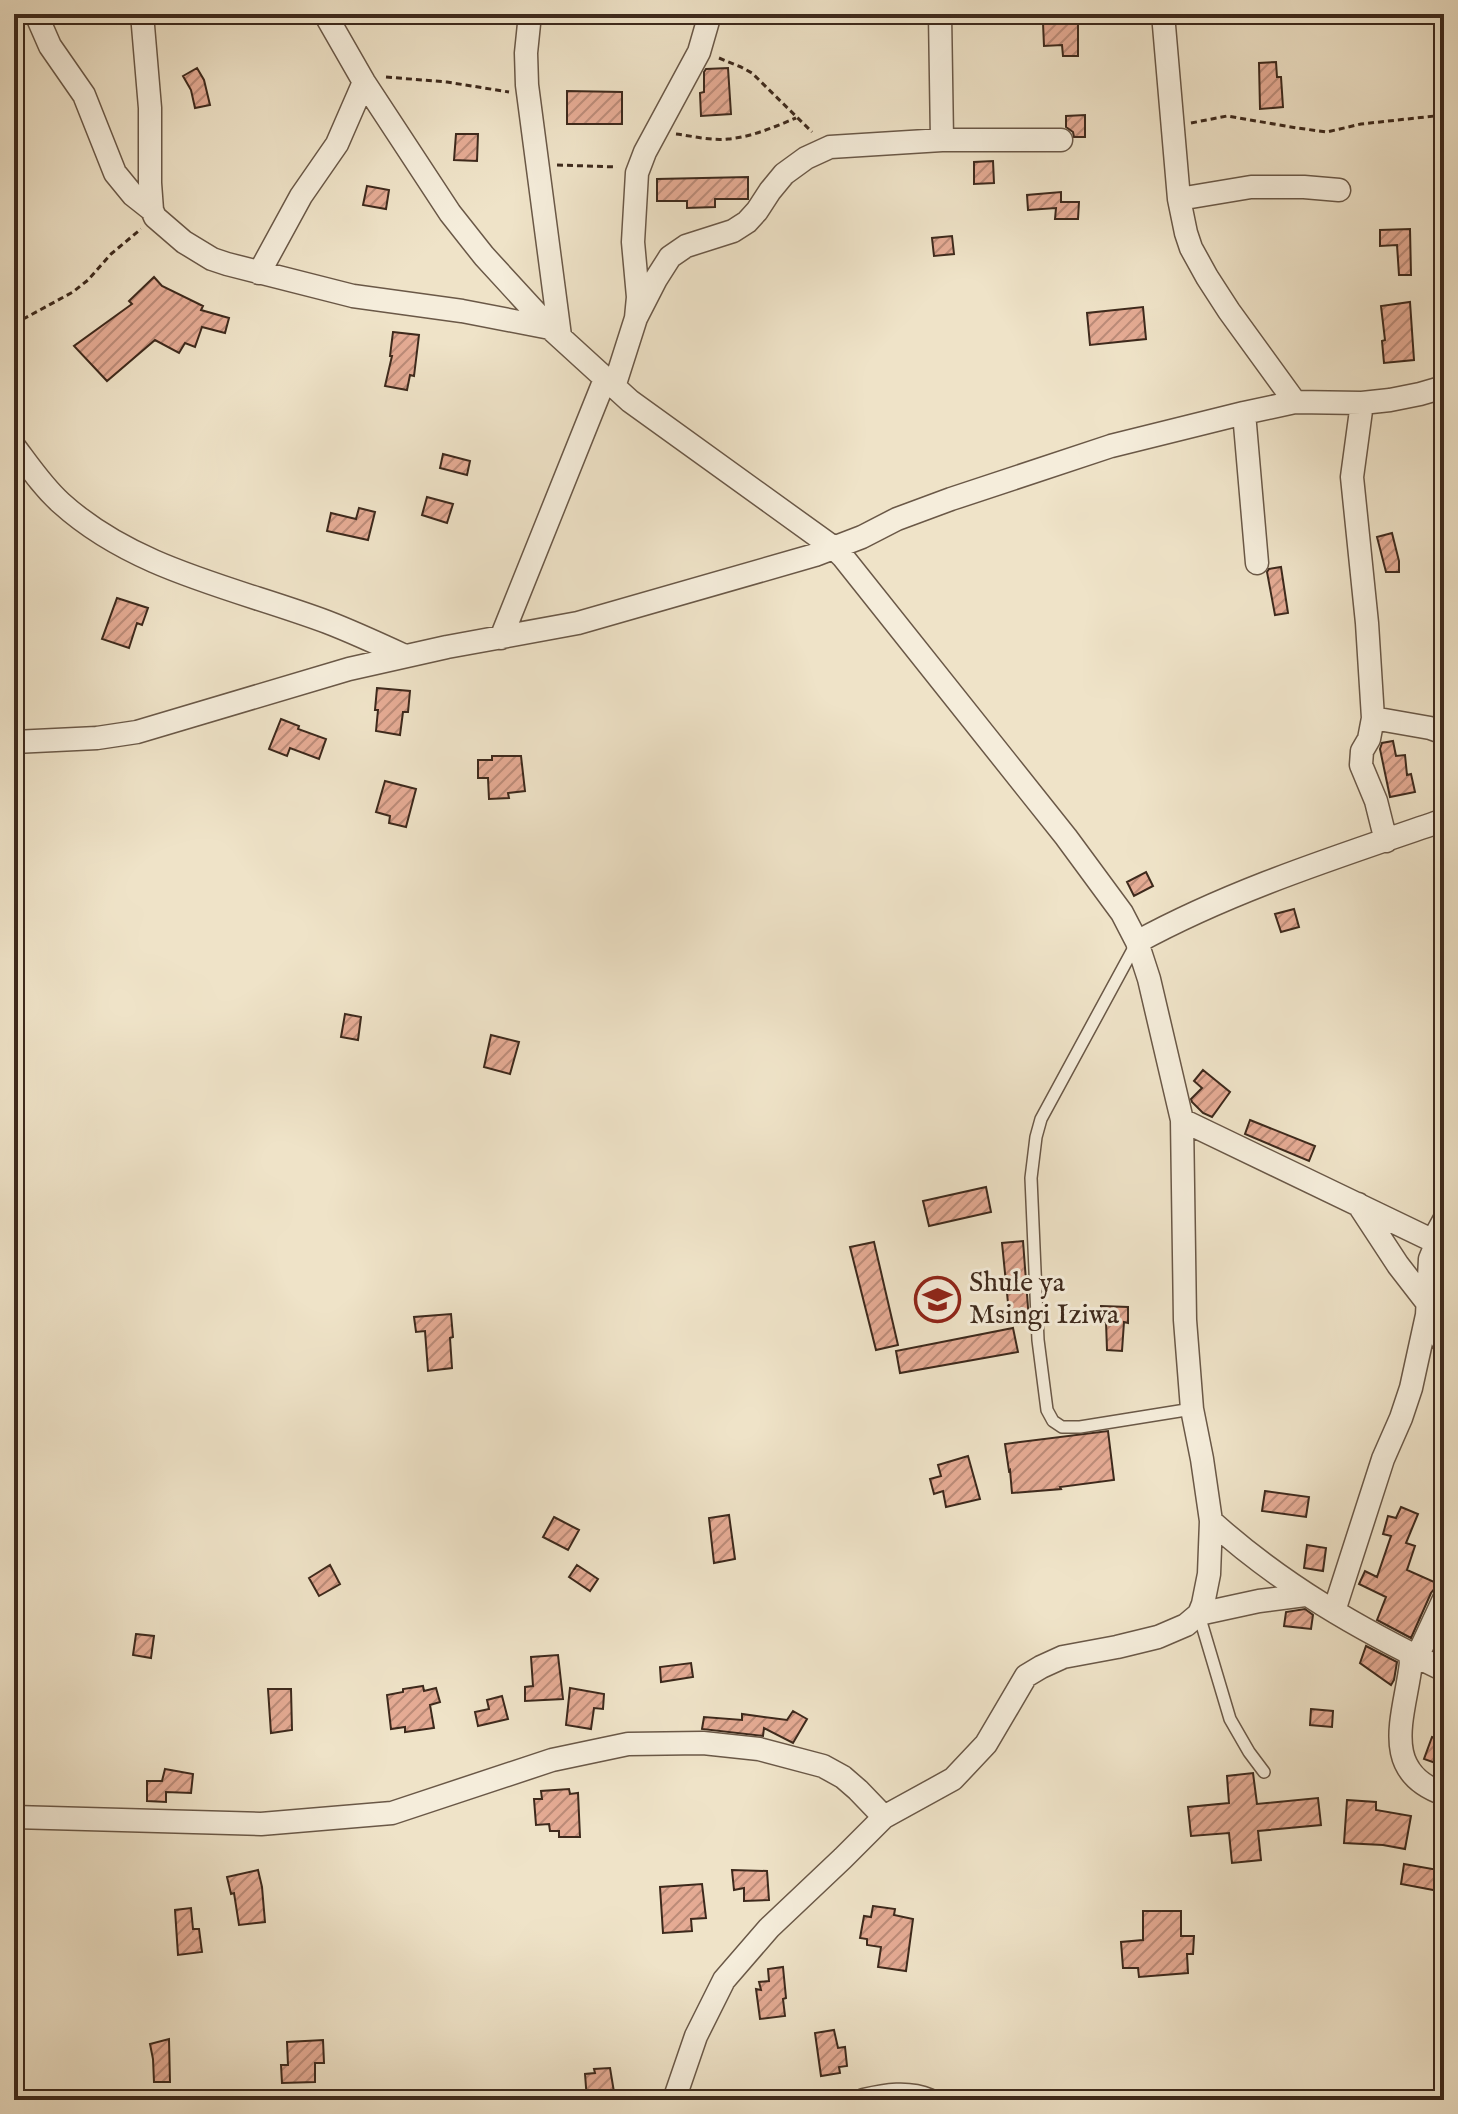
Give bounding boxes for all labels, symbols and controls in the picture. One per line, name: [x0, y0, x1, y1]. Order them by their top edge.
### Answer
place label: Shule ya Msingi Iziwa: [969, 1266, 1120, 1333]
school or university icon: Shule ya Msingi Iziwa: [914, 1275, 962, 1323]

